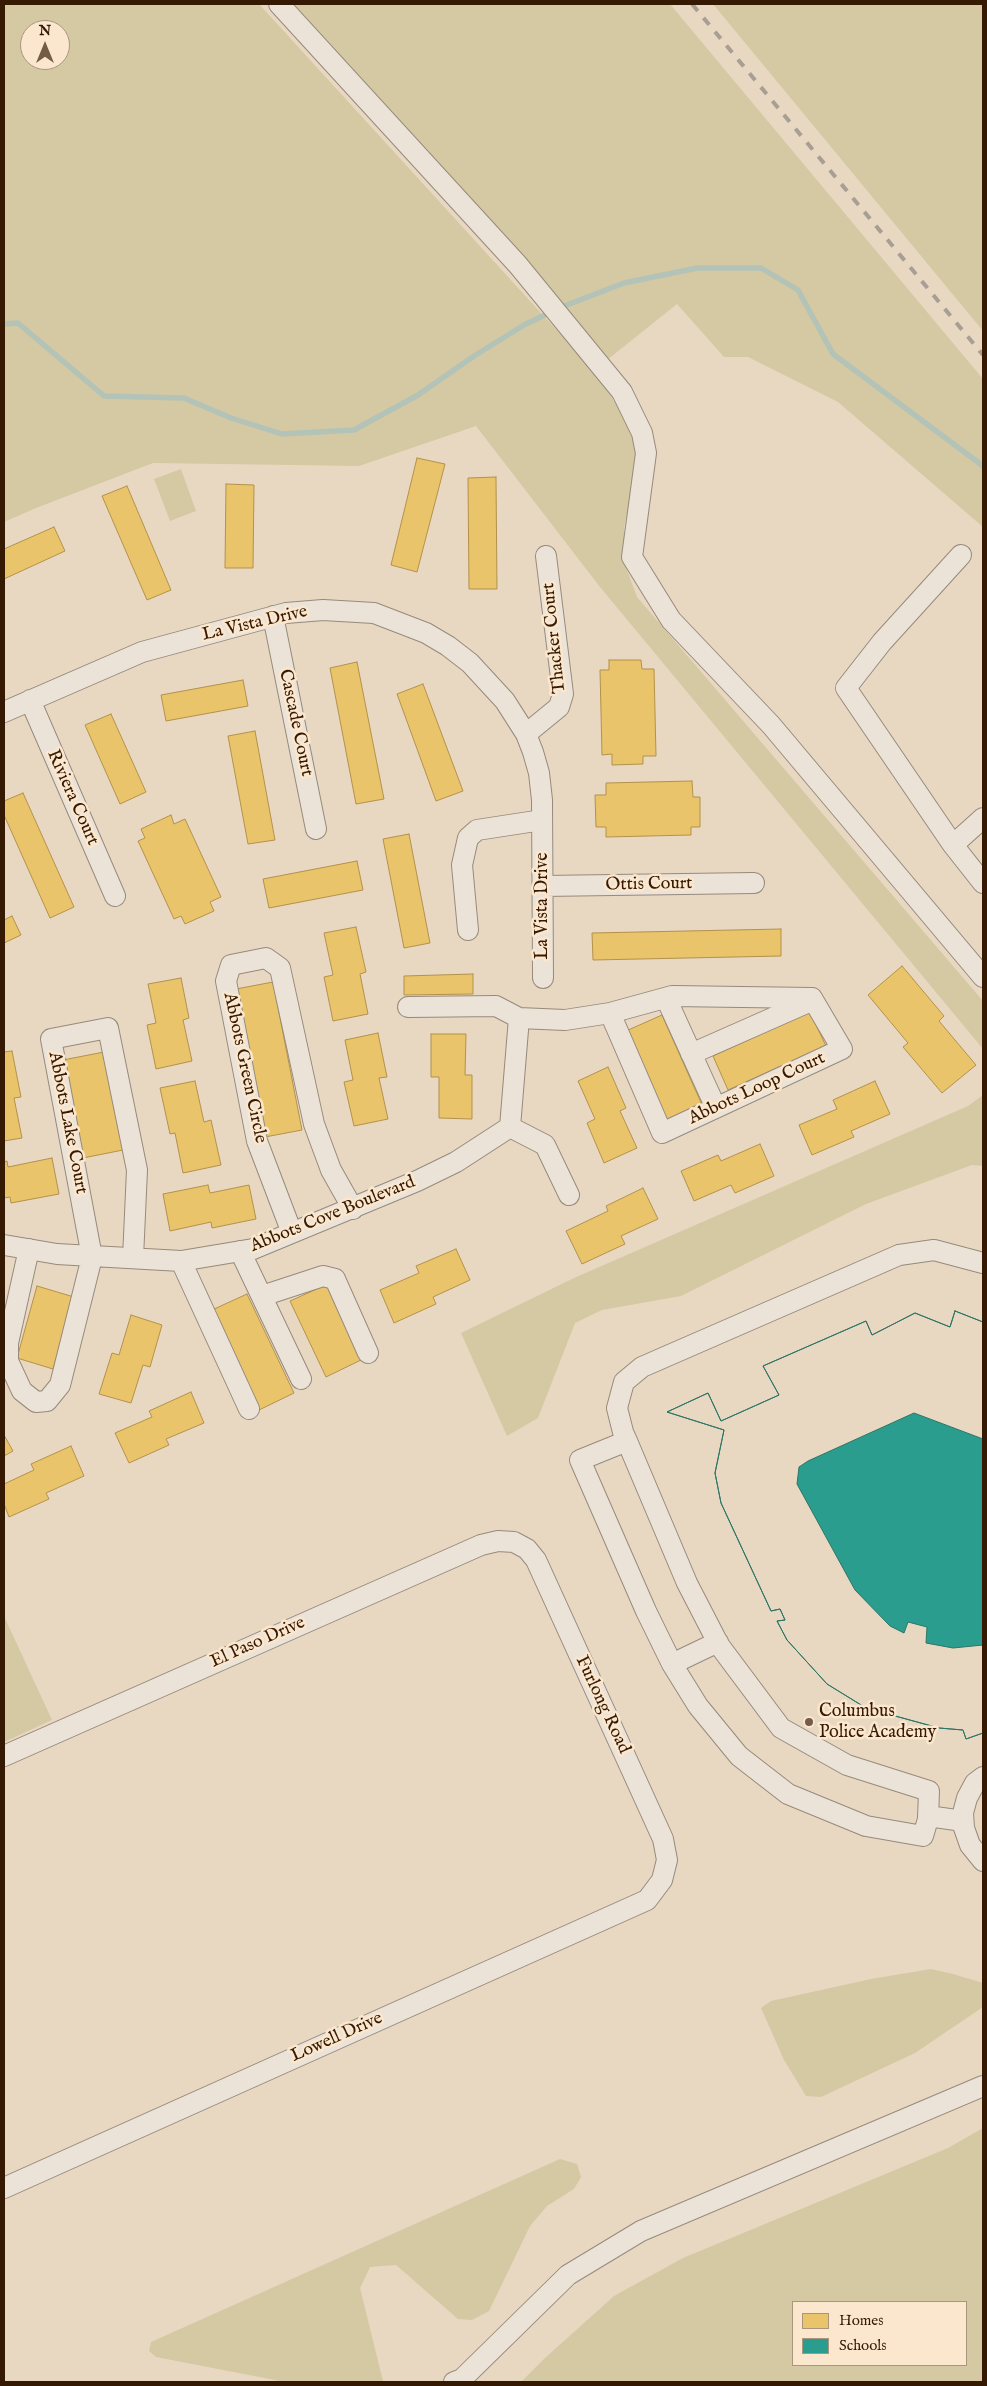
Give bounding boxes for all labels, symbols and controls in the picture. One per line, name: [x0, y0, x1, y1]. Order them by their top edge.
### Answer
north arrow: [20, 20, 70, 70]
text: N: [39, 22, 51, 40]
street label: Thacker Court: [538, 582, 572, 694]
street label: La Vista Drive: [200, 601, 310, 647]
street label: Cascade Court: [273, 668, 317, 778]
street label: Riviera Court: [41, 747, 103, 849]
street label: La Vista Drive: [532, 852, 554, 960]
street label: Ottis Court: [605, 873, 693, 897]
street label: Abbots Green Circle: [217, 991, 271, 1145]
street label: Abbots Loop Court: [685, 1048, 829, 1130]
street label: Abbots Lake Court: [43, 1050, 91, 1196]
street label: Abbots Cove Boulevard: [247, 1172, 419, 1258]
street label: El Paso Drive: [207, 1613, 309, 1673]
street label: Furlong Road: [570, 1653, 634, 1757]
place label: Columbus Police Academy: [819, 1701, 936, 1744]
marker: Columbus Police Academy: [803, 1716, 815, 1728]
street label: Lowell Drive: [288, 2008, 386, 2068]
legend: [792, 2301, 967, 2366]
text: Homes: [839, 2311, 883, 2330]
text: Schools: [839, 2336, 887, 2355]

